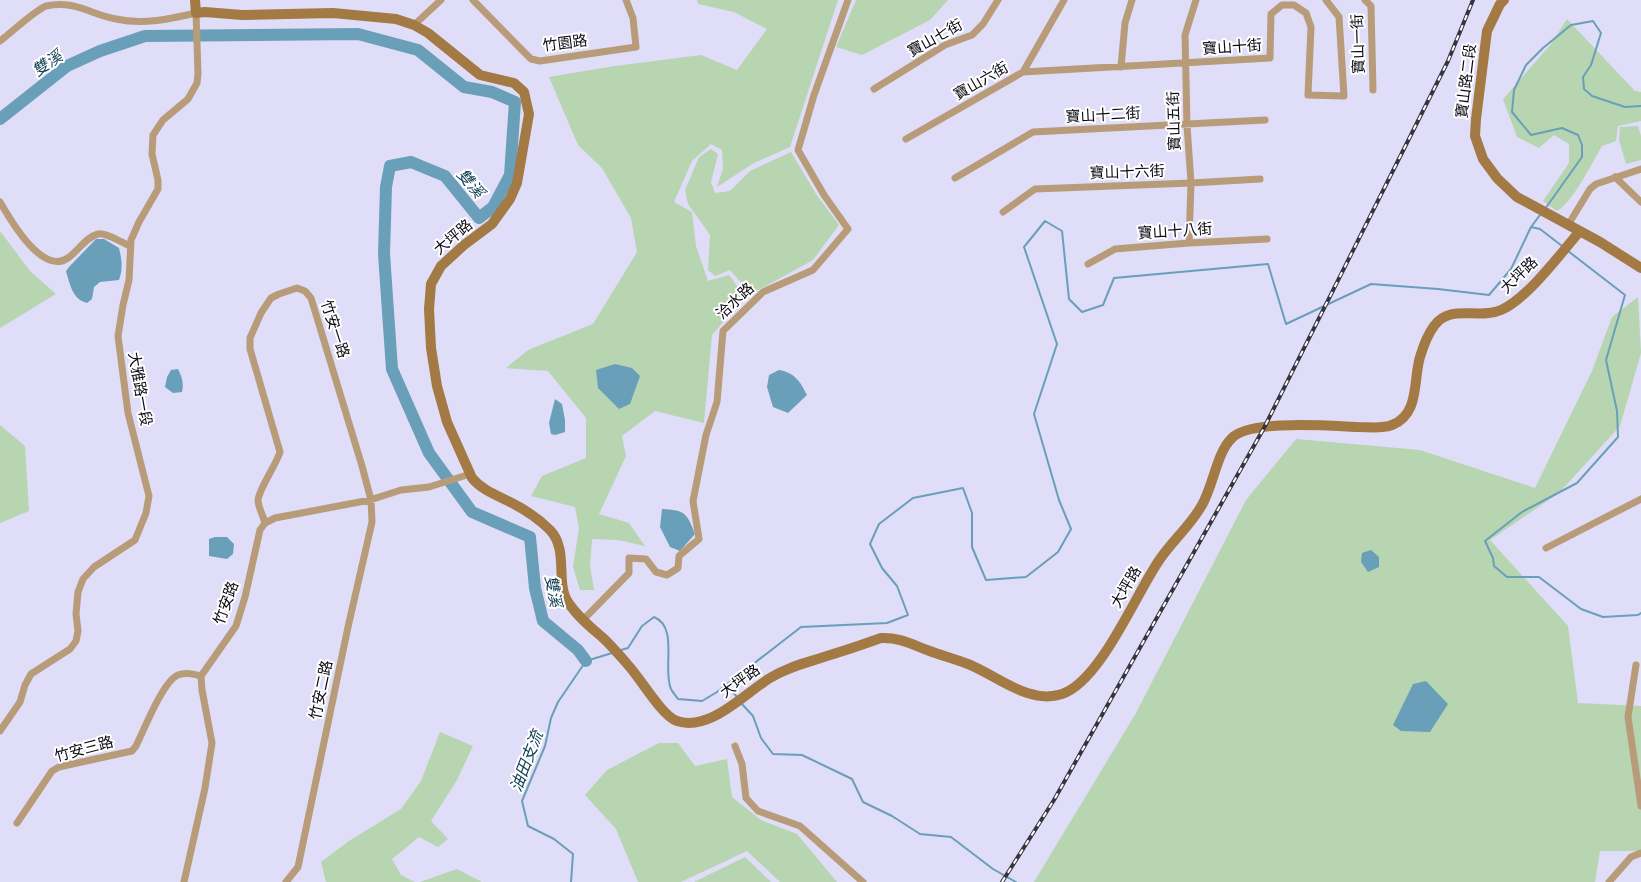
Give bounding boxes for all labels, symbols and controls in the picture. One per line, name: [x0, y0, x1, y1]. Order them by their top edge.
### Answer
street label: 寶山一街: [1348, 14, 1367, 74]
street label: 寶山七街: [904, 16, 965, 60]
street label: 竹園路: [542, 31, 588, 54]
street label: 寶山十街: [1201, 36, 1262, 57]
street label: 寶山路二段: [1452, 43, 1479, 119]
water label: 雙溪: [29, 45, 67, 80]
street label: 寶山六街: [951, 58, 1011, 103]
street label: 寶山五街: [1164, 91, 1183, 151]
street label: 寶山十二街: [1065, 104, 1141, 125]
street label: 寶山十六街: [1089, 162, 1165, 181]
water label: 雙溪: [454, 165, 489, 203]
street label: 大坪路: [430, 216, 475, 258]
street label: 寶山十八街: [1137, 219, 1213, 242]
street label: 大坪路: [1497, 253, 1541, 296]
street label: 洽水路: [712, 279, 757, 322]
street label: 竹安一路: [318, 298, 353, 360]
street label: 大雅路一段: [126, 350, 155, 427]
street label: 大坪路: [1107, 563, 1144, 610]
water label: 雙溪: [542, 574, 566, 610]
street label: 竹安路: [210, 579, 241, 627]
street label: 竹安二路: [306, 659, 335, 721]
street label: 大坪路: [717, 660, 763, 701]
water label: 油田支流: [506, 726, 547, 794]
street label: 竹安三路: [53, 733, 115, 764]

